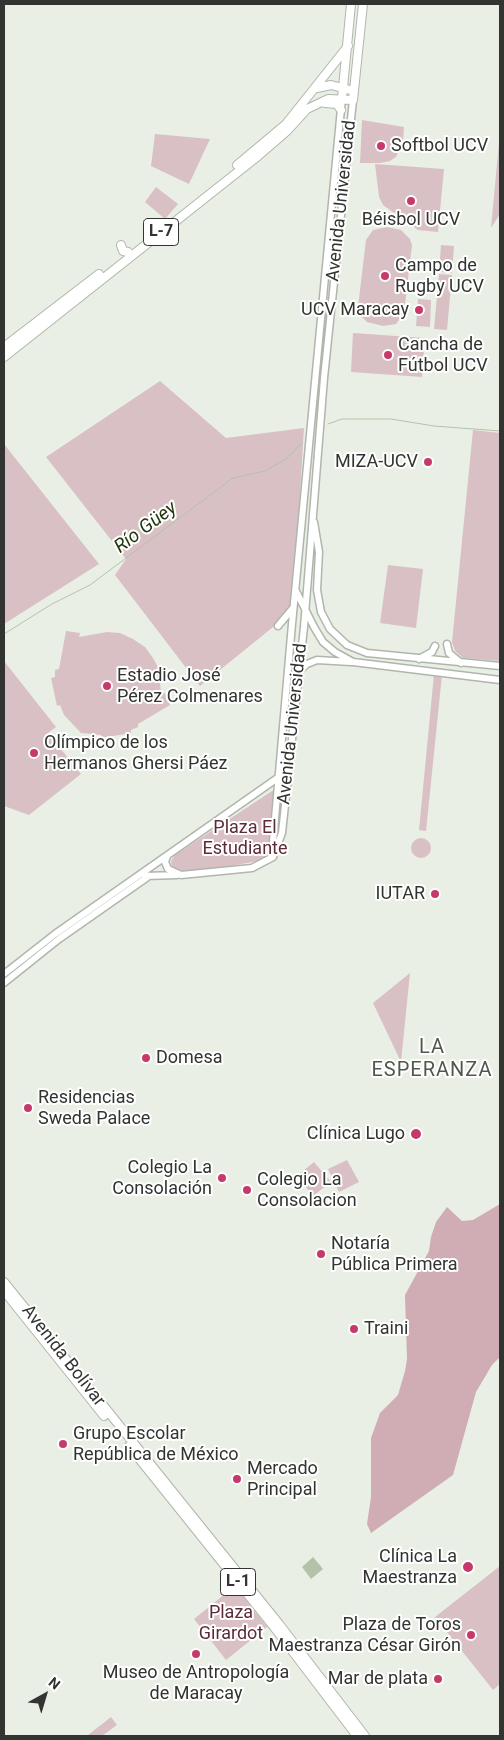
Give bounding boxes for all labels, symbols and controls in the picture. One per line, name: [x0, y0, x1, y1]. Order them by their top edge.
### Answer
street label: Avenida Universidad: [323, 119, 361, 283]
place label: Softbol UCV: [391, 135, 488, 157]
marker: Softbol UCV: [375, 140, 387, 152]
marker: Béisbol UCV: [405, 195, 417, 207]
place label: Béisbol UCV: [362, 209, 460, 231]
road number: L-7: [144, 218, 178, 246]
place label: Campo de Rugby UCV: [395, 255, 484, 298]
marker: Campo de Rugby UCV: [379, 270, 391, 282]
place label: UCV Maracay: [301, 299, 409, 321]
marker: UCV Maracay: [413, 304, 425, 316]
place label: Cancha de Fútbol UCV: [398, 334, 488, 376]
marker: Cancha de Fútbol UCV: [382, 349, 394, 361]
place label: MIZA-UCV: [335, 451, 418, 473]
marker: MIZA-UCV: [422, 456, 434, 468]
water label: Río Güey: [110, 497, 182, 559]
street label: Avenida Universidad: [274, 642, 312, 806]
place label: Estadio José Pérez Colmenares: [117, 665, 263, 708]
marker: Estadio José Pérez Colmenares: [101, 680, 113, 692]
place label: Olímpico de los Hermanos Ghersi Páez: [44, 732, 227, 774]
marker: Olímpico de los Hermanos Ghersi Páez: [28, 747, 40, 759]
park label: Plaza El Estudiante: [202, 817, 288, 860]
place label: IUTAR: [376, 883, 425, 905]
marker: IUTAR: [429, 888, 441, 900]
district label: LA ESPERANZA: [370, 1036, 494, 1083]
place label: Domesa: [156, 1047, 222, 1069]
marker: Domesa: [140, 1052, 152, 1064]
place label: Residencias Sweda Palace: [38, 1087, 150, 1130]
marker: Residencias Sweda Palace: [22, 1102, 34, 1114]
place label: Clínica Lugo: [307, 1123, 405, 1145]
marker: Clínica Lugo: [409, 1127, 423, 1141]
place label: Colegio La Consolación: [112, 1157, 212, 1200]
place label: Colegio La Consolacion: [257, 1169, 357, 1212]
marker: Colegio La Consolación: [216, 1172, 228, 1184]
marker: Colegio La Consolacion: [241, 1184, 253, 1196]
place label: Notaría Pública Primera: [331, 1233, 458, 1276]
marker: Notaría Pública Primera: [315, 1248, 327, 1260]
street label: Avenida Bolívar: [17, 1301, 109, 1411]
place label: Traini: [364, 1318, 408, 1340]
marker: Traini: [348, 1323, 360, 1335]
place label: Grupo Escolar República de México: [73, 1423, 239, 1466]
marker: Grupo Escolar República de México: [57, 1438, 69, 1450]
place label: Mercado Principal: [247, 1458, 318, 1500]
marker: Mercado Principal: [231, 1473, 243, 1485]
place label: Clínica La Maestranza: [363, 1546, 457, 1588]
marker: Clínica La Maestranza: [461, 1560, 475, 1574]
road number: L-1: [220, 1568, 256, 1595]
park label: Plaza Girardot: [199, 1602, 263, 1645]
place label: Plaza de Toros Maestranza César Girón: [268, 1614, 461, 1656]
marker: Plaza de Toros Maestranza César Girón: [465, 1629, 477, 1641]
marker: Museo de Antropología de Maracay: [190, 1648, 202, 1660]
place label: Museo de Antropología de Maracay: [103, 1662, 289, 1705]
place label: Mar de plata: [328, 1668, 428, 1690]
north arrow: [20, 1670, 70, 1720]
marker: Mar de plata: [432, 1673, 444, 1685]
text: N: [46, 1674, 63, 1693]

